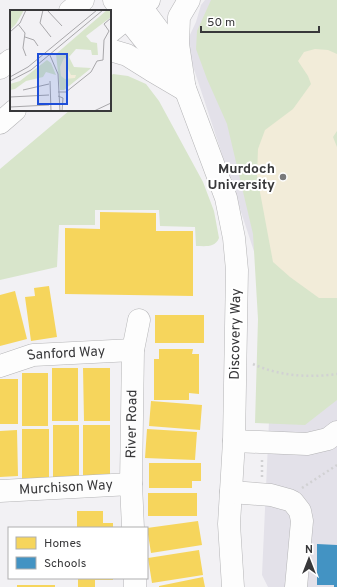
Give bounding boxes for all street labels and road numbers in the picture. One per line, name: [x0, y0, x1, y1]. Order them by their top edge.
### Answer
street label: Discovery Way: [227, 288, 245, 380]
street label: Sanford Way: [25, 343, 106, 365]
street label: River Road: [123, 389, 141, 459]
street label: Murchison Way: [18, 476, 113, 498]

